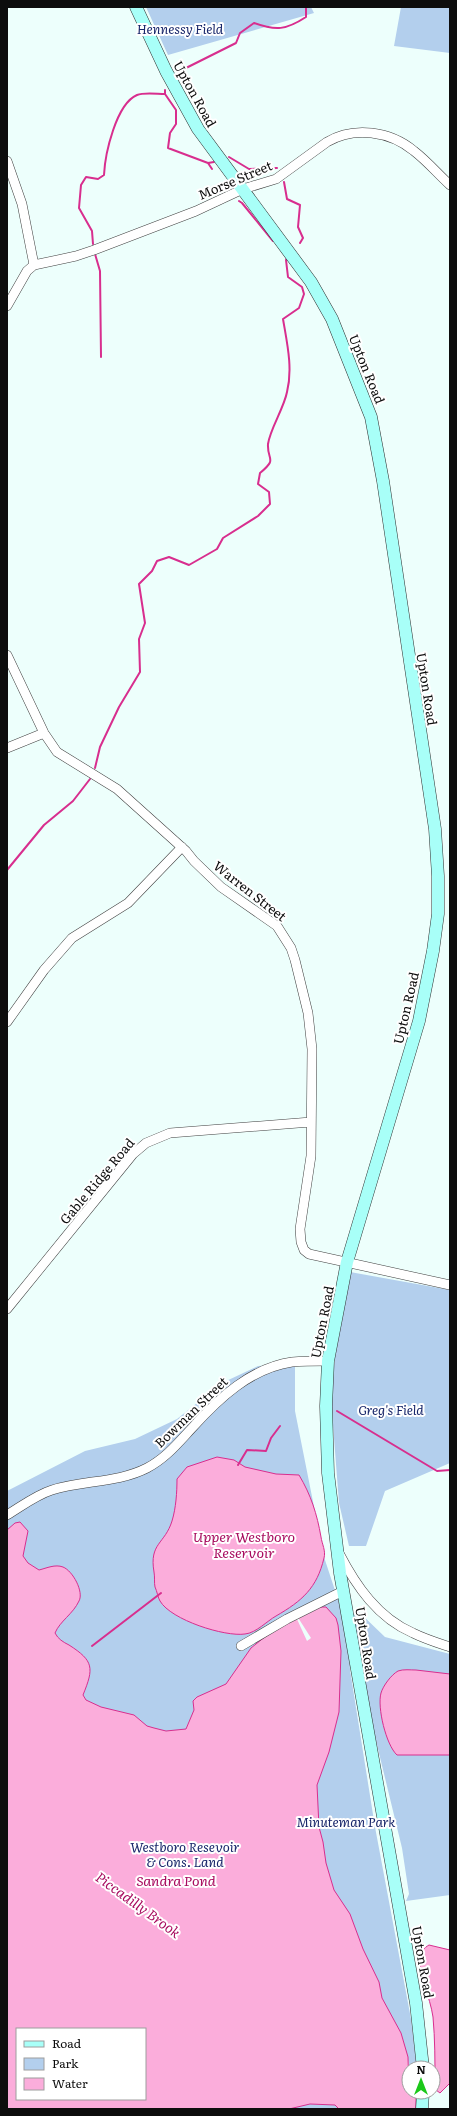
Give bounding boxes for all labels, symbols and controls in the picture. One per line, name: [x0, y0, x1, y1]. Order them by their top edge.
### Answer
park label: Hennessy Field: [137, 19, 224, 38]
street label: Upton Road: [169, 57, 222, 131]
street label: Morse Street: [195, 155, 275, 204]
street label: Upton Road: [345, 331, 390, 406]
street label: Upton Road: [412, 651, 443, 727]
street label: Warren Street: [210, 856, 291, 926]
street label: Upton Road: [388, 970, 423, 1046]
street label: Gable Ridge Road: [55, 1133, 138, 1228]
street label: Upton Road: [305, 1284, 338, 1360]
street label: Bowman Street: [150, 1371, 232, 1452]
park label: Greg's Field: [358, 1400, 424, 1419]
water label: Upper Westboro Reservoir: [193, 1526, 295, 1562]
street label: Upton Road: [351, 1605, 382, 1681]
park label: Minuteman Park: [297, 1812, 396, 1831]
park label: Westboro Resevoir & Cons. Land: [130, 1837, 240, 1871]
water label: Piccadilly Brook: [92, 1866, 185, 1942]
water label: Sandra Pond: [136, 1870, 216, 1890]
street label: Upton Road: [408, 1924, 439, 2000]
legend: [16, 2028, 146, 2100]
text: Road: [52, 2034, 82, 2052]
text: Park: [52, 2054, 79, 2072]
north arrow: [401, 2060, 441, 2100]
text: N: [416, 2061, 426, 2077]
text: Water: [52, 2074, 88, 2092]

